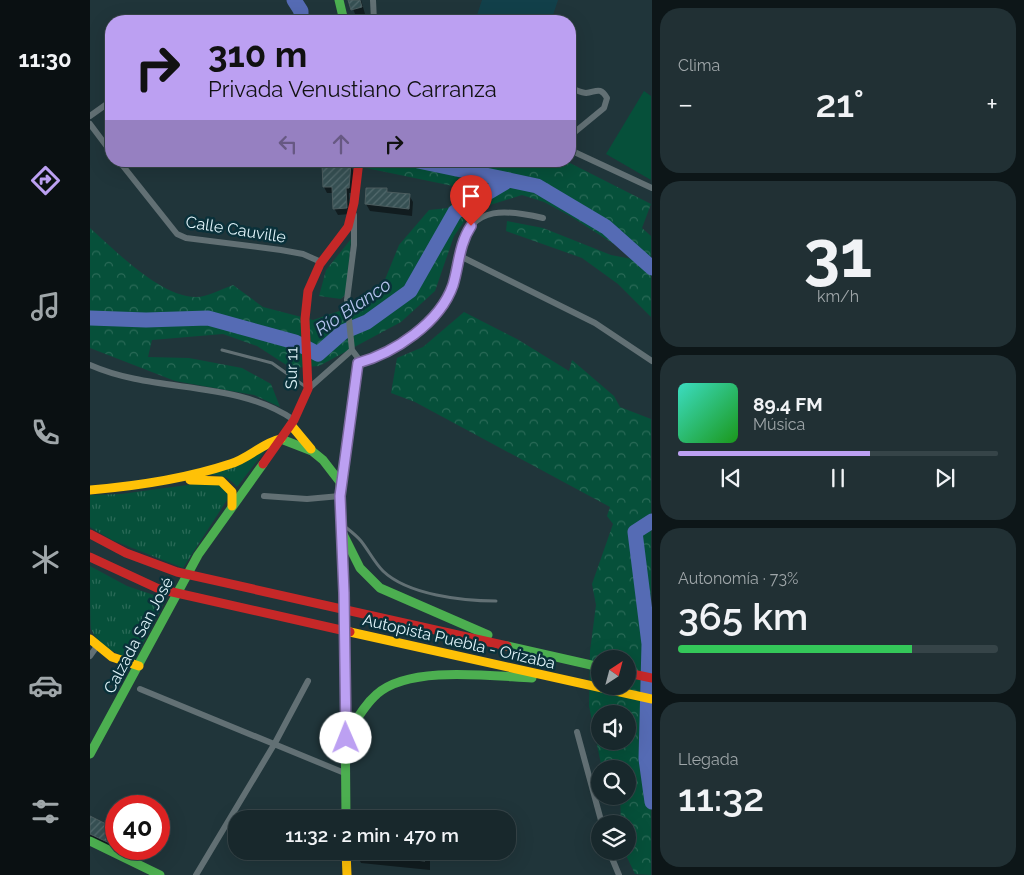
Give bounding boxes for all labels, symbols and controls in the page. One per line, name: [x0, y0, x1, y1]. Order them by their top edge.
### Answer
text: 310 m: [208, 34, 307, 75]
icon: right: [125, 35, 190, 100]
text: 11:30: [19, 46, 71, 72]
text: Clima: [678, 56, 720, 75]
text: Privada Venustiano Carranza: [208, 76, 497, 102]
text: 21°: [815, 81, 864, 126]
text: −: [678, 88, 693, 121]
text: +: [986, 88, 998, 121]
icon: left: [274, 130, 302, 158]
icon: ahead: [327, 130, 355, 158]
icon: right: [380, 130, 408, 158]
icon: directions: [28, 163, 63, 198]
pin: [450, 175, 492, 226]
icon: arrive: [457, 182, 485, 210]
street label: Calle Cauville: [184, 212, 287, 247]
text: 31: [804, 216, 872, 292]
water label: Río Blanco: [311, 274, 395, 340]
text: km/h: [817, 287, 859, 306]
icon: music: [28, 289, 63, 324]
street label: Sur 11: [282, 347, 301, 389]
text: 89.4 FM: [753, 393, 823, 415]
icon: phone: [28, 415, 63, 450]
text: Música: [753, 415, 805, 434]
icon: previous: [717, 464, 745, 492]
icon: pause: [824, 464, 852, 492]
icon: next: [931, 464, 959, 492]
icon: climate: [28, 542, 63, 577]
text: Autonomía · 73%: [678, 569, 798, 588]
street label: Calzada San José: [100, 574, 177, 697]
text: 365 km: [678, 594, 808, 639]
street label: Autopista Puebla - Orizaba: [361, 610, 557, 673]
north arrow: [591, 650, 636, 695]
map controls: [591, 650, 636, 860]
icon: car: [28, 668, 63, 703]
button: sound: [591, 705, 636, 750]
position arrow: [319, 711, 371, 763]
text: Llegada: [678, 750, 738, 769]
button: search: [591, 760, 636, 805]
text: 11:32: [678, 775, 764, 820]
icon: filters: [28, 794, 63, 829]
speed limit sign: 40: [105, 795, 170, 860]
button: layers: [591, 815, 636, 860]
text: 11:32 · 2 min · 470 m: [285, 824, 459, 846]

